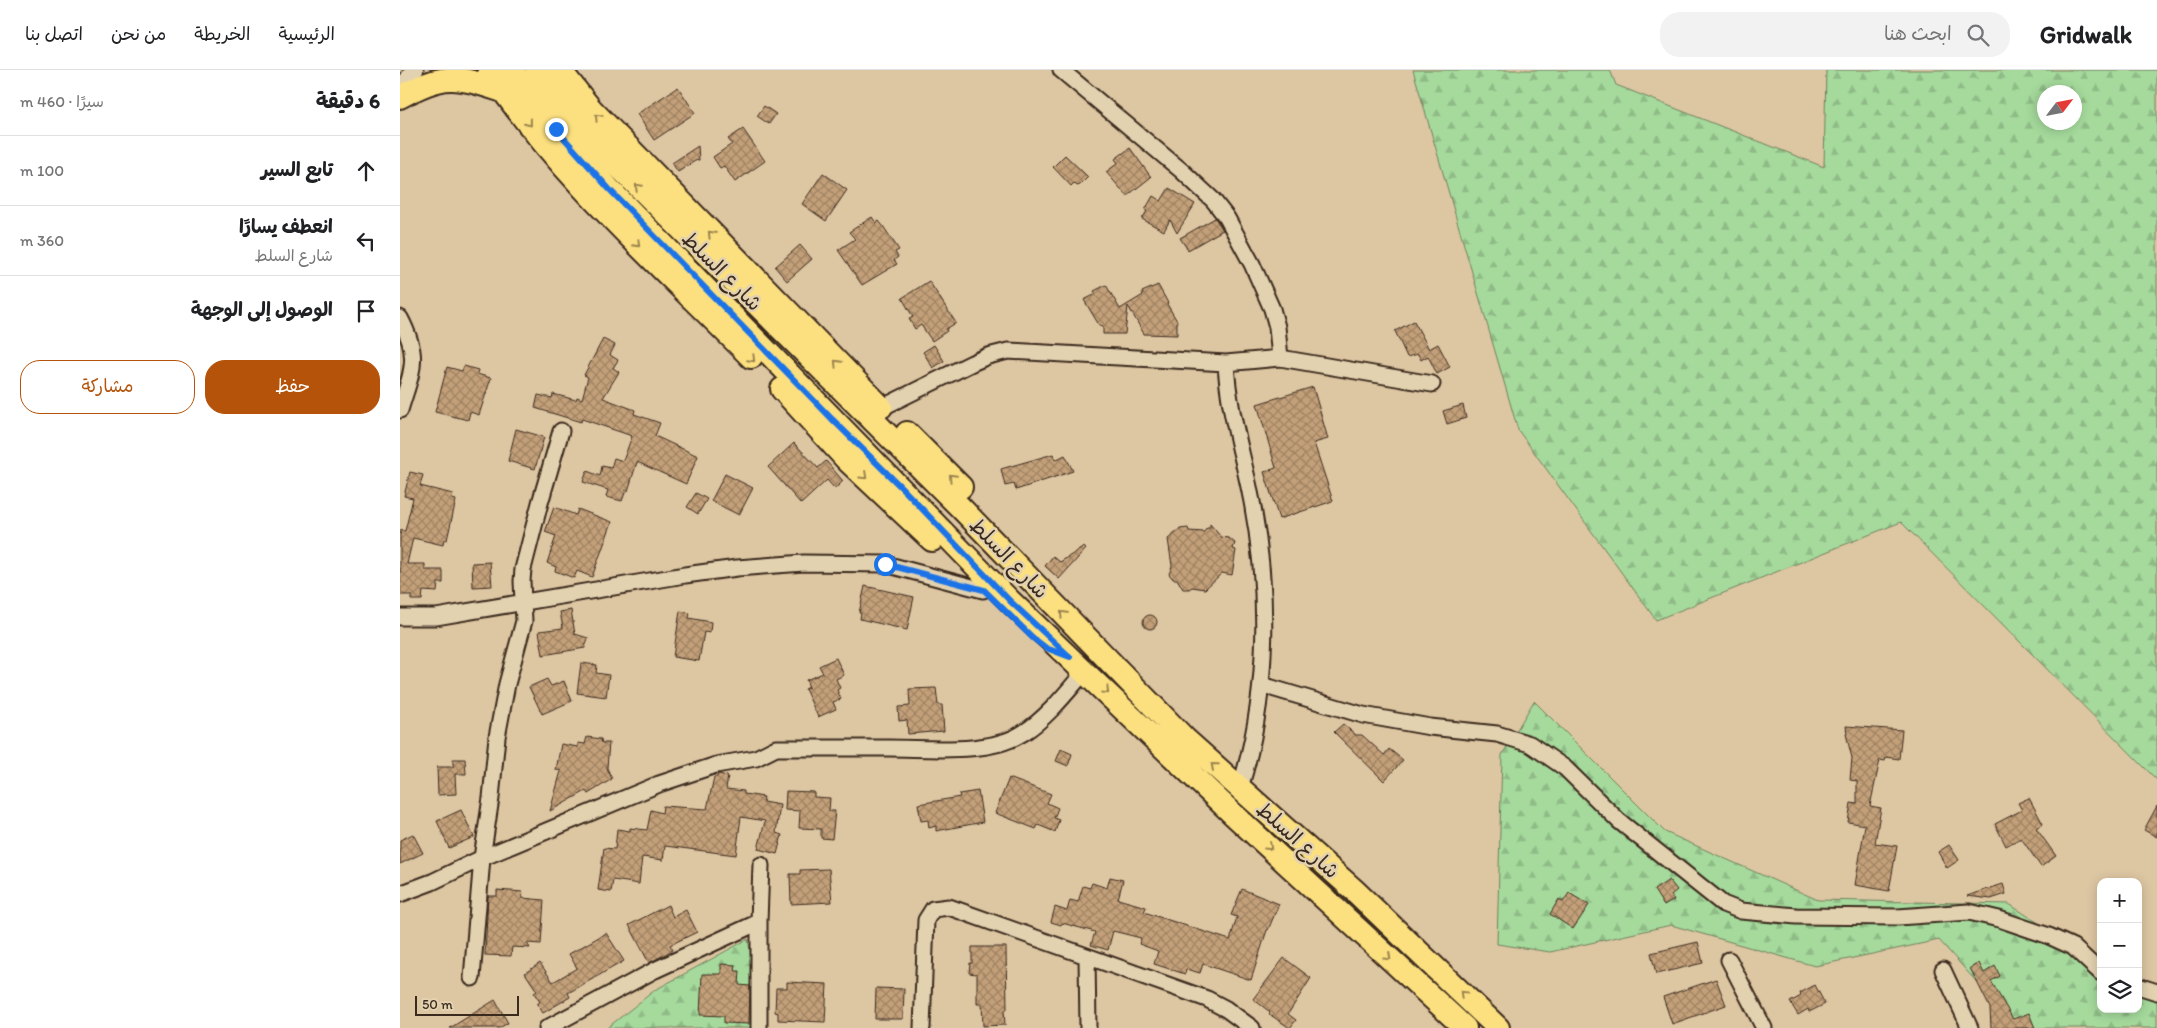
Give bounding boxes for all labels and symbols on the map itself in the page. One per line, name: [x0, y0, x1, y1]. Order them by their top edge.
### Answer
north arrow: [2037, 85, 2082, 130]
one-way arrow: [595, 113, 604, 122]
one-way arrow: [523, 117, 531, 126]
route end: [545, 118, 568, 141]
one-way arrow: [635, 184, 644, 193]
street label: شارع السلط: [675, 225, 768, 318]
one-way arrow: [708, 230, 717, 239]
one-way arrow: [631, 238, 640, 247]
one-way arrow: [746, 353, 755, 362]
one-way arrow: [834, 359, 843, 368]
one-way arrow: [859, 470, 868, 479]
one-way arrow: [949, 474, 958, 483]
street label: شارع السلط: [962, 512, 1054, 605]
route start: [874, 553, 897, 576]
one-way arrow: [1060, 611, 1069, 620]
one-way arrow: [1100, 685, 1109, 694]
one-way arrow: [1211, 762, 1220, 771]
street label: شارع السلط: [1250, 796, 1345, 886]
one-way arrow: [1263, 841, 1272, 850]
one-way arrow: [1382, 951, 1391, 960]
one-way arrow: [1460, 991, 1469, 1000]
scale bar: [415, 993, 519, 1016]

